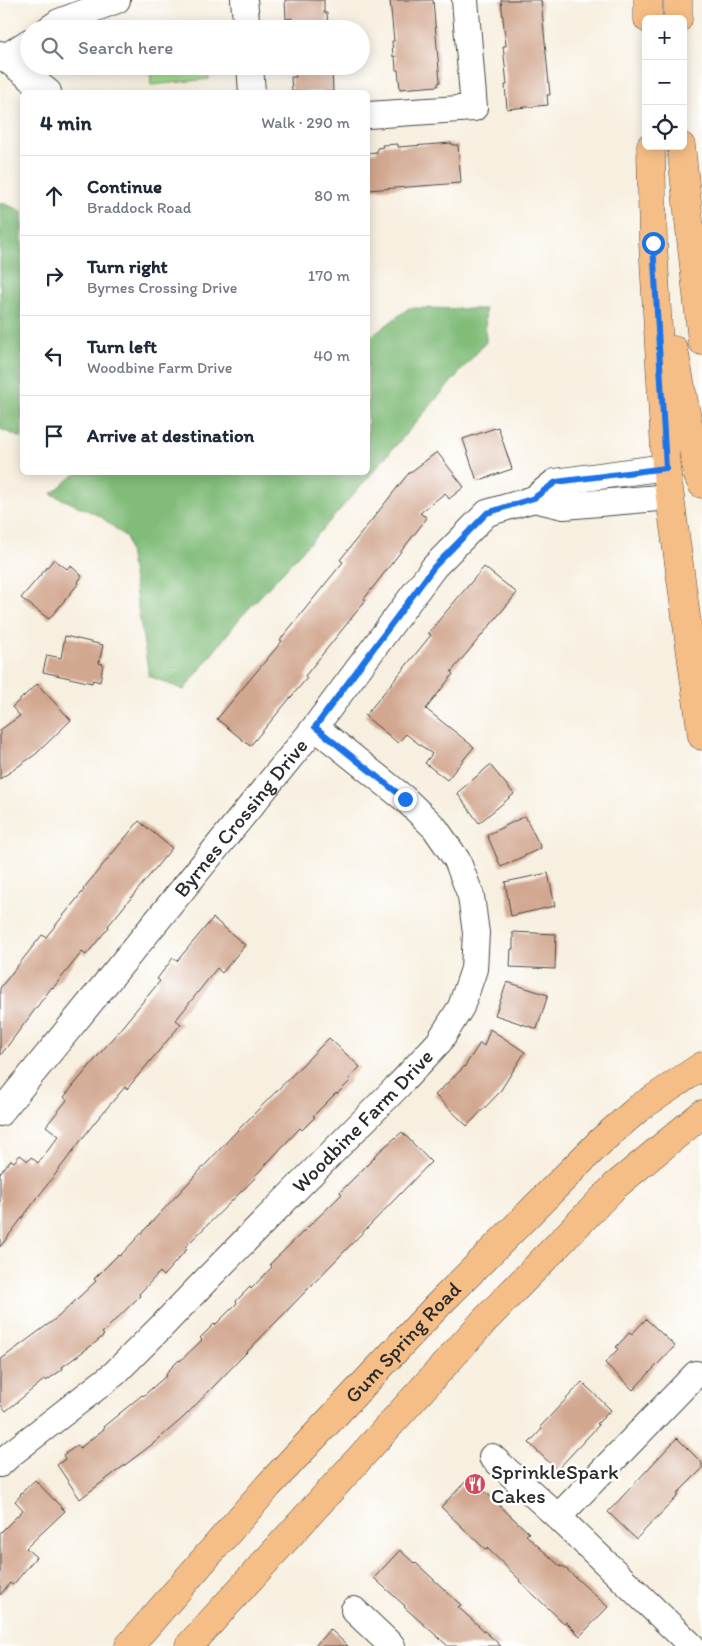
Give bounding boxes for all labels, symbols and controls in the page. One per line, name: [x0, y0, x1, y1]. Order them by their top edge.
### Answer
map controls: [642, 15, 687, 150]
button: +: [642, 15, 687, 60]
search box: [20, 20, 370, 75]
icon: search: [38, 34, 66, 62]
text: Search here: [78, 36, 173, 59]
button: −: [642, 60, 687, 105]
button: locate: [642, 105, 687, 150]
text: 4 min: [40, 110, 92, 135]
text: Walk · 290 m: [261, 113, 350, 132]
text: Continue: [87, 175, 162, 198]
icon: ahead: [40, 182, 68, 210]
text: 80 m: [314, 186, 350, 205]
text: Braddock Road: [87, 198, 192, 217]
route start: [642, 232, 665, 255]
text: Turn right: [87, 255, 168, 278]
icon: right: [40, 262, 68, 290]
text: 170 m: [308, 266, 350, 285]
text: Byrnes Crossing Drive: [87, 278, 237, 297]
text: Turn left: [87, 335, 157, 358]
icon: left: [40, 342, 68, 370]
text: 40 m: [313, 346, 350, 365]
text: Woodbine Farm Drive: [87, 358, 232, 377]
icon: arrive: [40, 422, 68, 450]
text: Arrive at destination: [87, 424, 254, 447]
street label: Byrnes Crossing Drive: [168, 733, 313, 902]
route end: [394, 788, 417, 811]
street label: Woodbine Farm Drive: [287, 1044, 438, 1198]
street label: Gum Spring Road: [340, 1276, 466, 1408]
place label: SprinkleSpark Cakes: [491, 1459, 619, 1508]
restaurant icon: SprinkleSpark Cakes: [463, 1472, 487, 1496]

